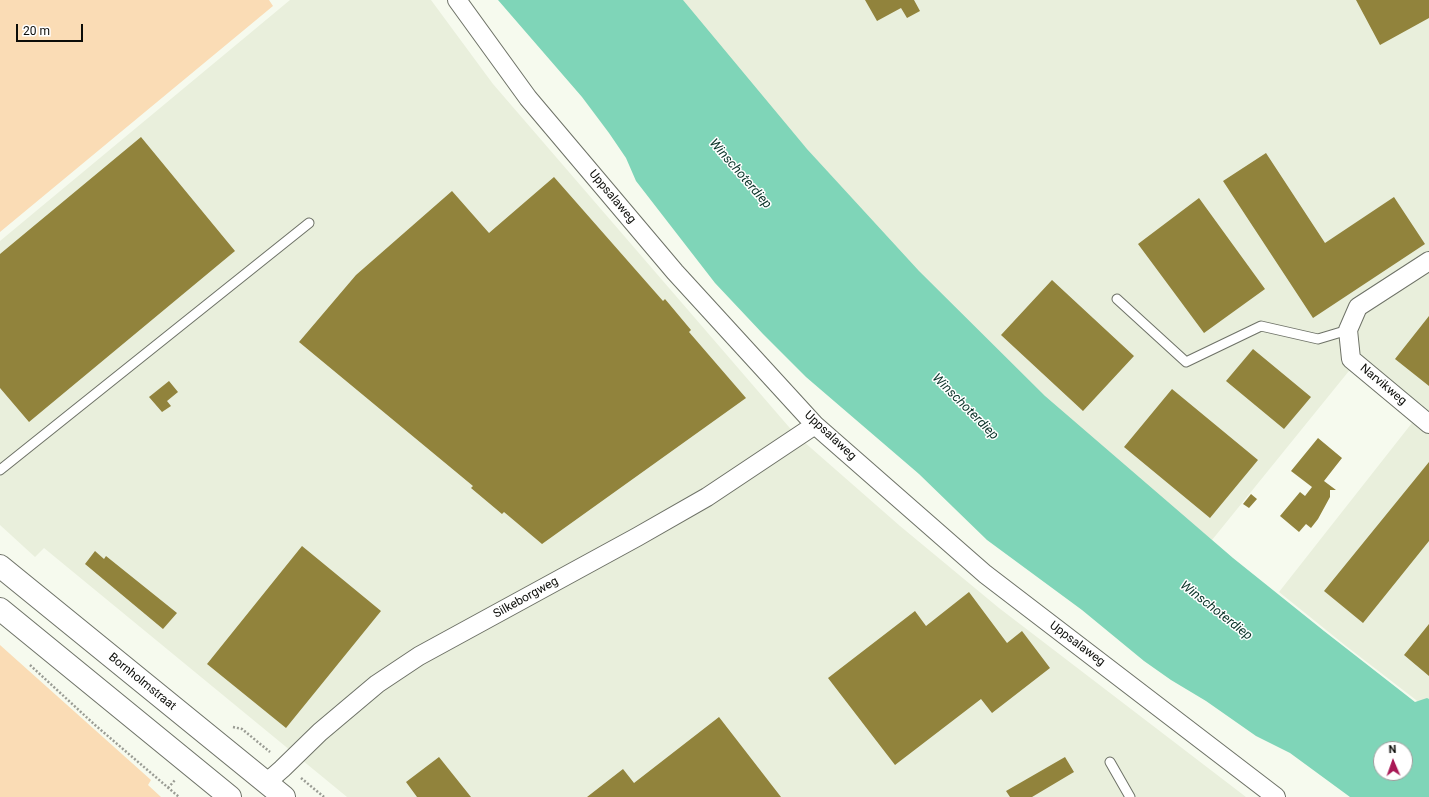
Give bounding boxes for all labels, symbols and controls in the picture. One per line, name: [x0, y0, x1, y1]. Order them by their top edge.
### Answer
scale bar: [18, 16, 85, 42]
text: 20 m: [23, 24, 50, 38]
water label: Winschoterdiep: [705, 136, 775, 212]
street label: Uppsalaweg: [585, 167, 639, 227]
street label: Narvikweg: [1357, 361, 1409, 409]
water label: Winschoterdiep: [929, 371, 1001, 443]
street label: Uppsalaweg: [801, 408, 859, 464]
street label: Silkeborgweg: [491, 574, 561, 622]
water label: Winschoterdiep: [1177, 578, 1255, 644]
street label: Uppsalaweg: [1046, 619, 1108, 669]
street label: Bornholmstraat: [105, 650, 179, 714]
north arrow: [1373, 741, 1413, 781]
text: N: [1388, 743, 1397, 756]

